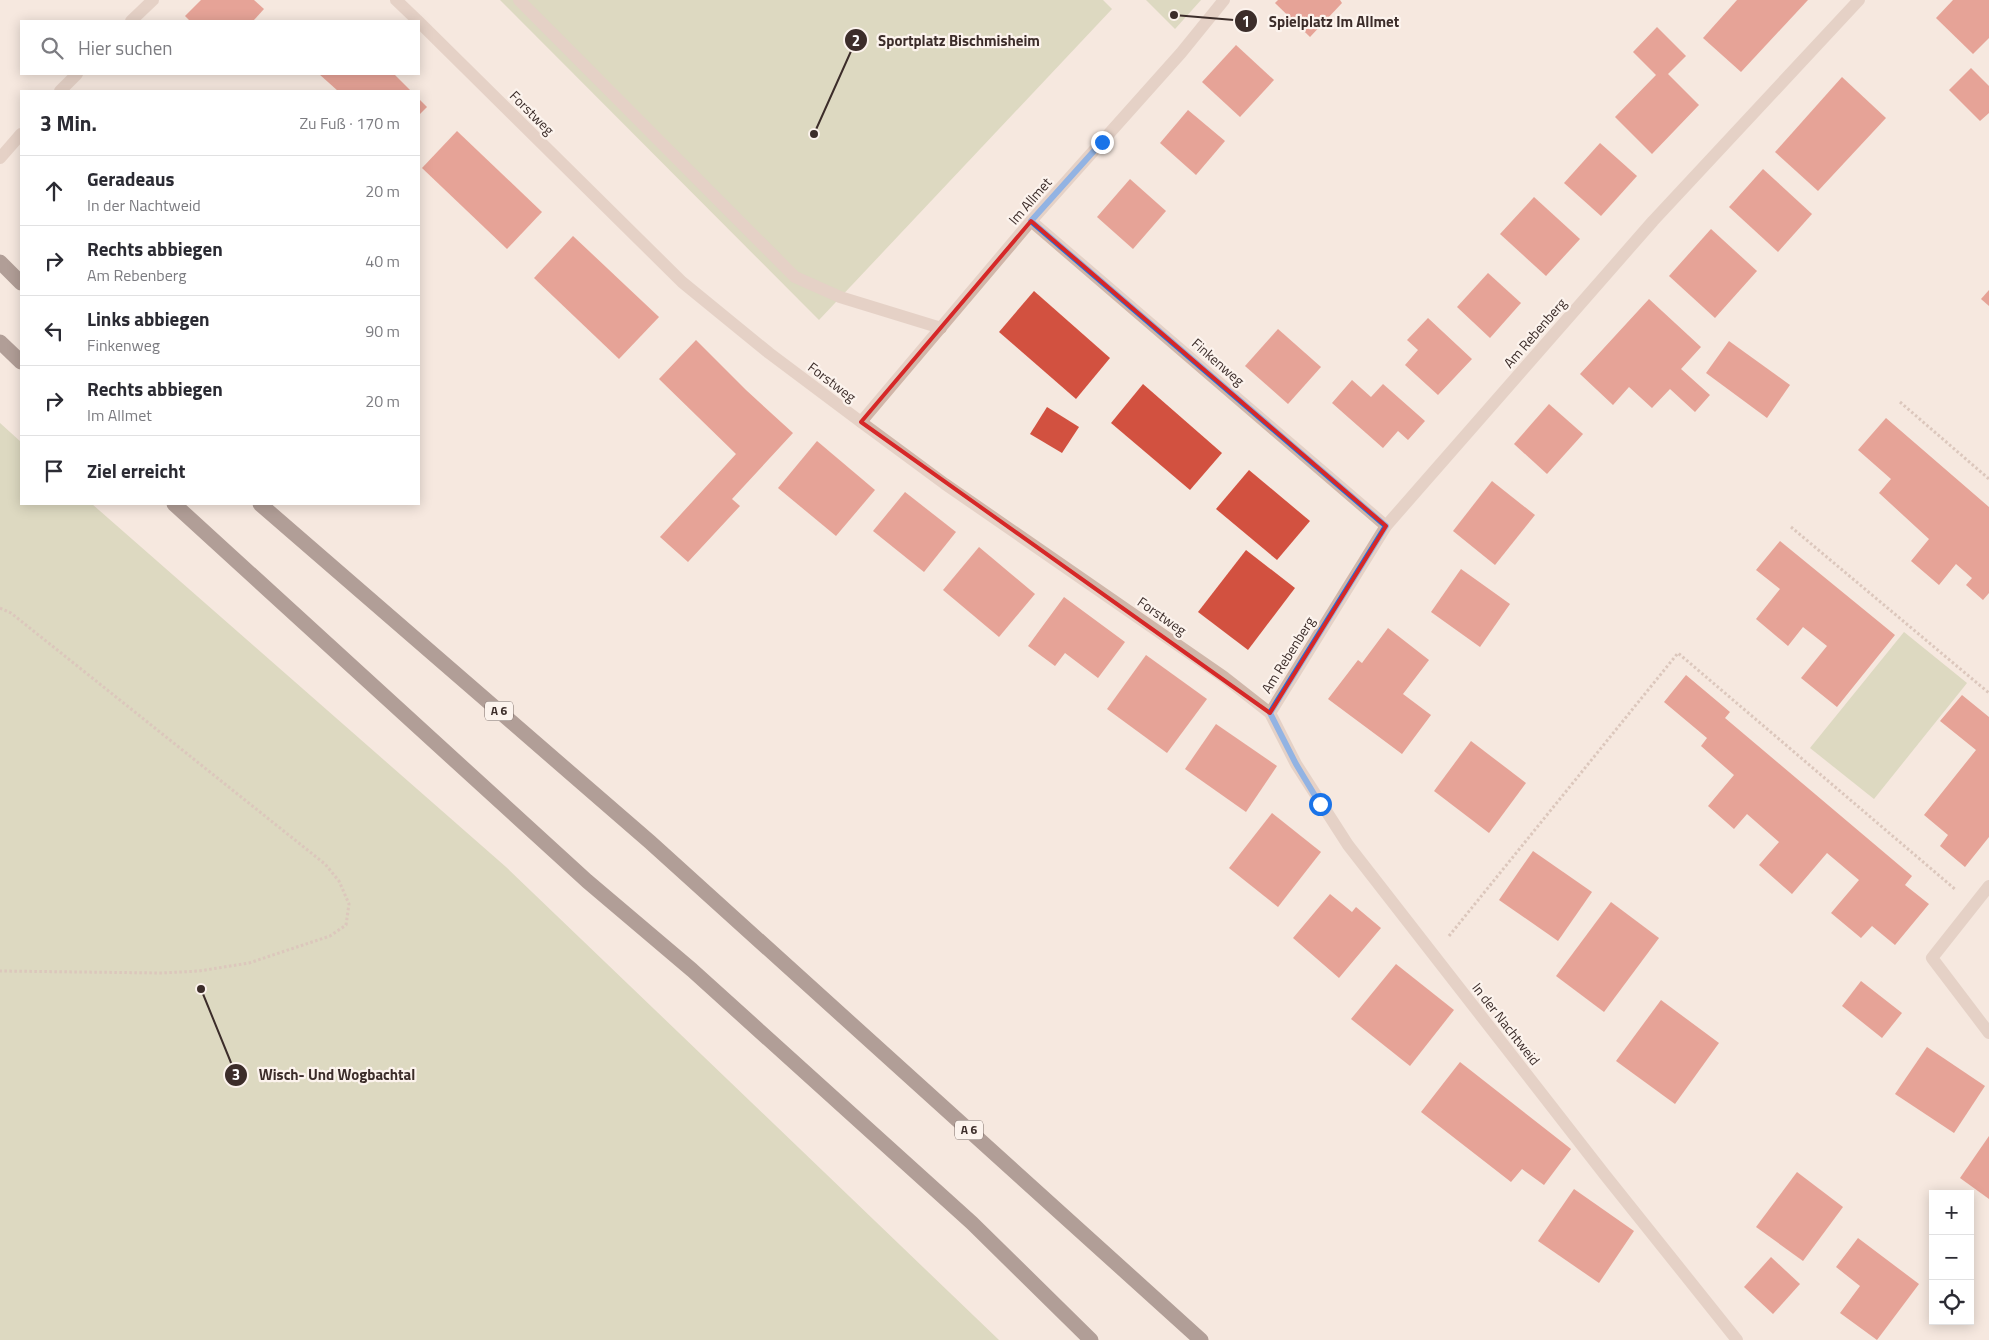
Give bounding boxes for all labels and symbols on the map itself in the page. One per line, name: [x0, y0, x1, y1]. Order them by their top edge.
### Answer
callout: Spielplatz Im Allmet: [1233, 6, 1409, 36]
text: 1: [1242, 10, 1250, 33]
text: Spielplatz Im Allmet: [1269, 10, 1400, 33]
callout: Sportplatz Bischmisheim: [843, 25, 1050, 55]
text: 2: [852, 29, 860, 52]
text: Sportplatz Bischmisheim: [878, 29, 1040, 52]
street label: Forstweg: [505, 86, 559, 140]
route end: [1091, 131, 1114, 154]
street label: Im Allmet: [1003, 172, 1056, 229]
street label: Am Rebenberg: [1498, 293, 1571, 372]
street label: Finkenweg: [1187, 333, 1249, 390]
street label: Forstweg: [804, 356, 861, 407]
street label: Forstweg: [1133, 591, 1191, 640]
street label: Am Rebenberg: [1256, 612, 1320, 697]
road number: A 6: [485, 701, 513, 720]
route start: [1309, 793, 1332, 816]
street label: In der Nachtweid: [1467, 978, 1545, 1069]
callout: Wisch- Und Wogbachtal: [224, 1060, 425, 1090]
text: 3: [232, 1063, 240, 1086]
text: Wisch- Und Wogbachtal: [259, 1063, 415, 1086]
road number: A 6: [955, 1120, 983, 1140]

